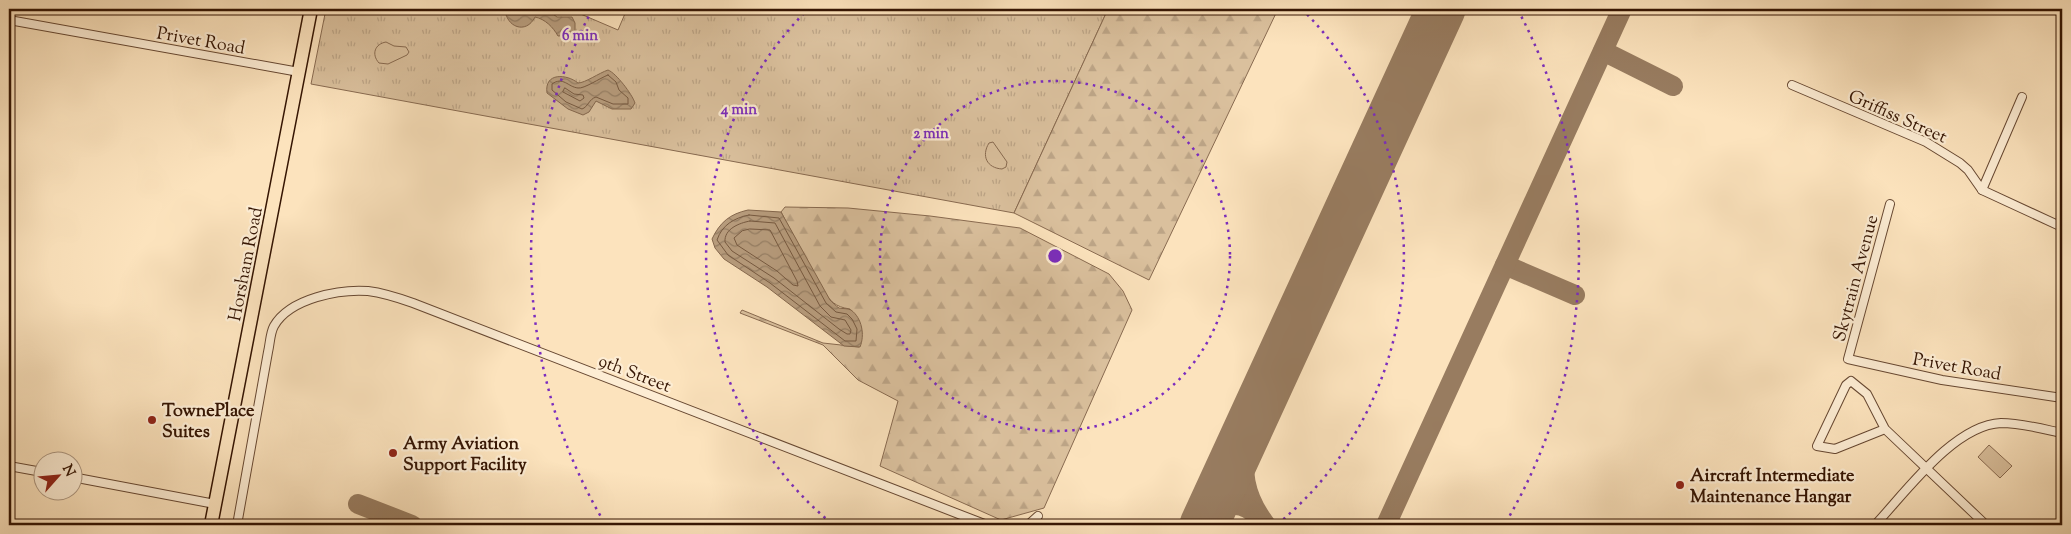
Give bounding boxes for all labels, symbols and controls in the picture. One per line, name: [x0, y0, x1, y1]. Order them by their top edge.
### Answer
street label: Privet Road: [154, 21, 247, 63]
text: 6 min: [562, 26, 598, 47]
street label: Griffiss Street: [1844, 84, 1951, 151]
text: 4 min: [720, 100, 757, 121]
text: 2 min: [913, 124, 949, 145]
street label: Horsham Road: [223, 205, 271, 324]
street label: Skytrain Avenue: [1828, 212, 1886, 345]
centre of rings: [1046, 247, 1064, 265]
street label: Privet Road: [1910, 347, 2003, 389]
street label: 9th Street: [594, 349, 674, 401]
place label: TownePlace Suites: [162, 399, 255, 446]
marker: TownePlace Suites: [146, 414, 158, 426]
place label: Army Aviation Support Facility: [403, 432, 527, 479]
marker: Army Aviation Support Facility: [387, 447, 399, 459]
north arrow: [32, 452, 82, 502]
text: N: [56, 461, 79, 481]
place label: Aircraft Intermediate Maintenance Hangar: [1690, 464, 1855, 511]
marker: Aircraft Intermediate Maintenance Hangar: [1674, 479, 1686, 491]

